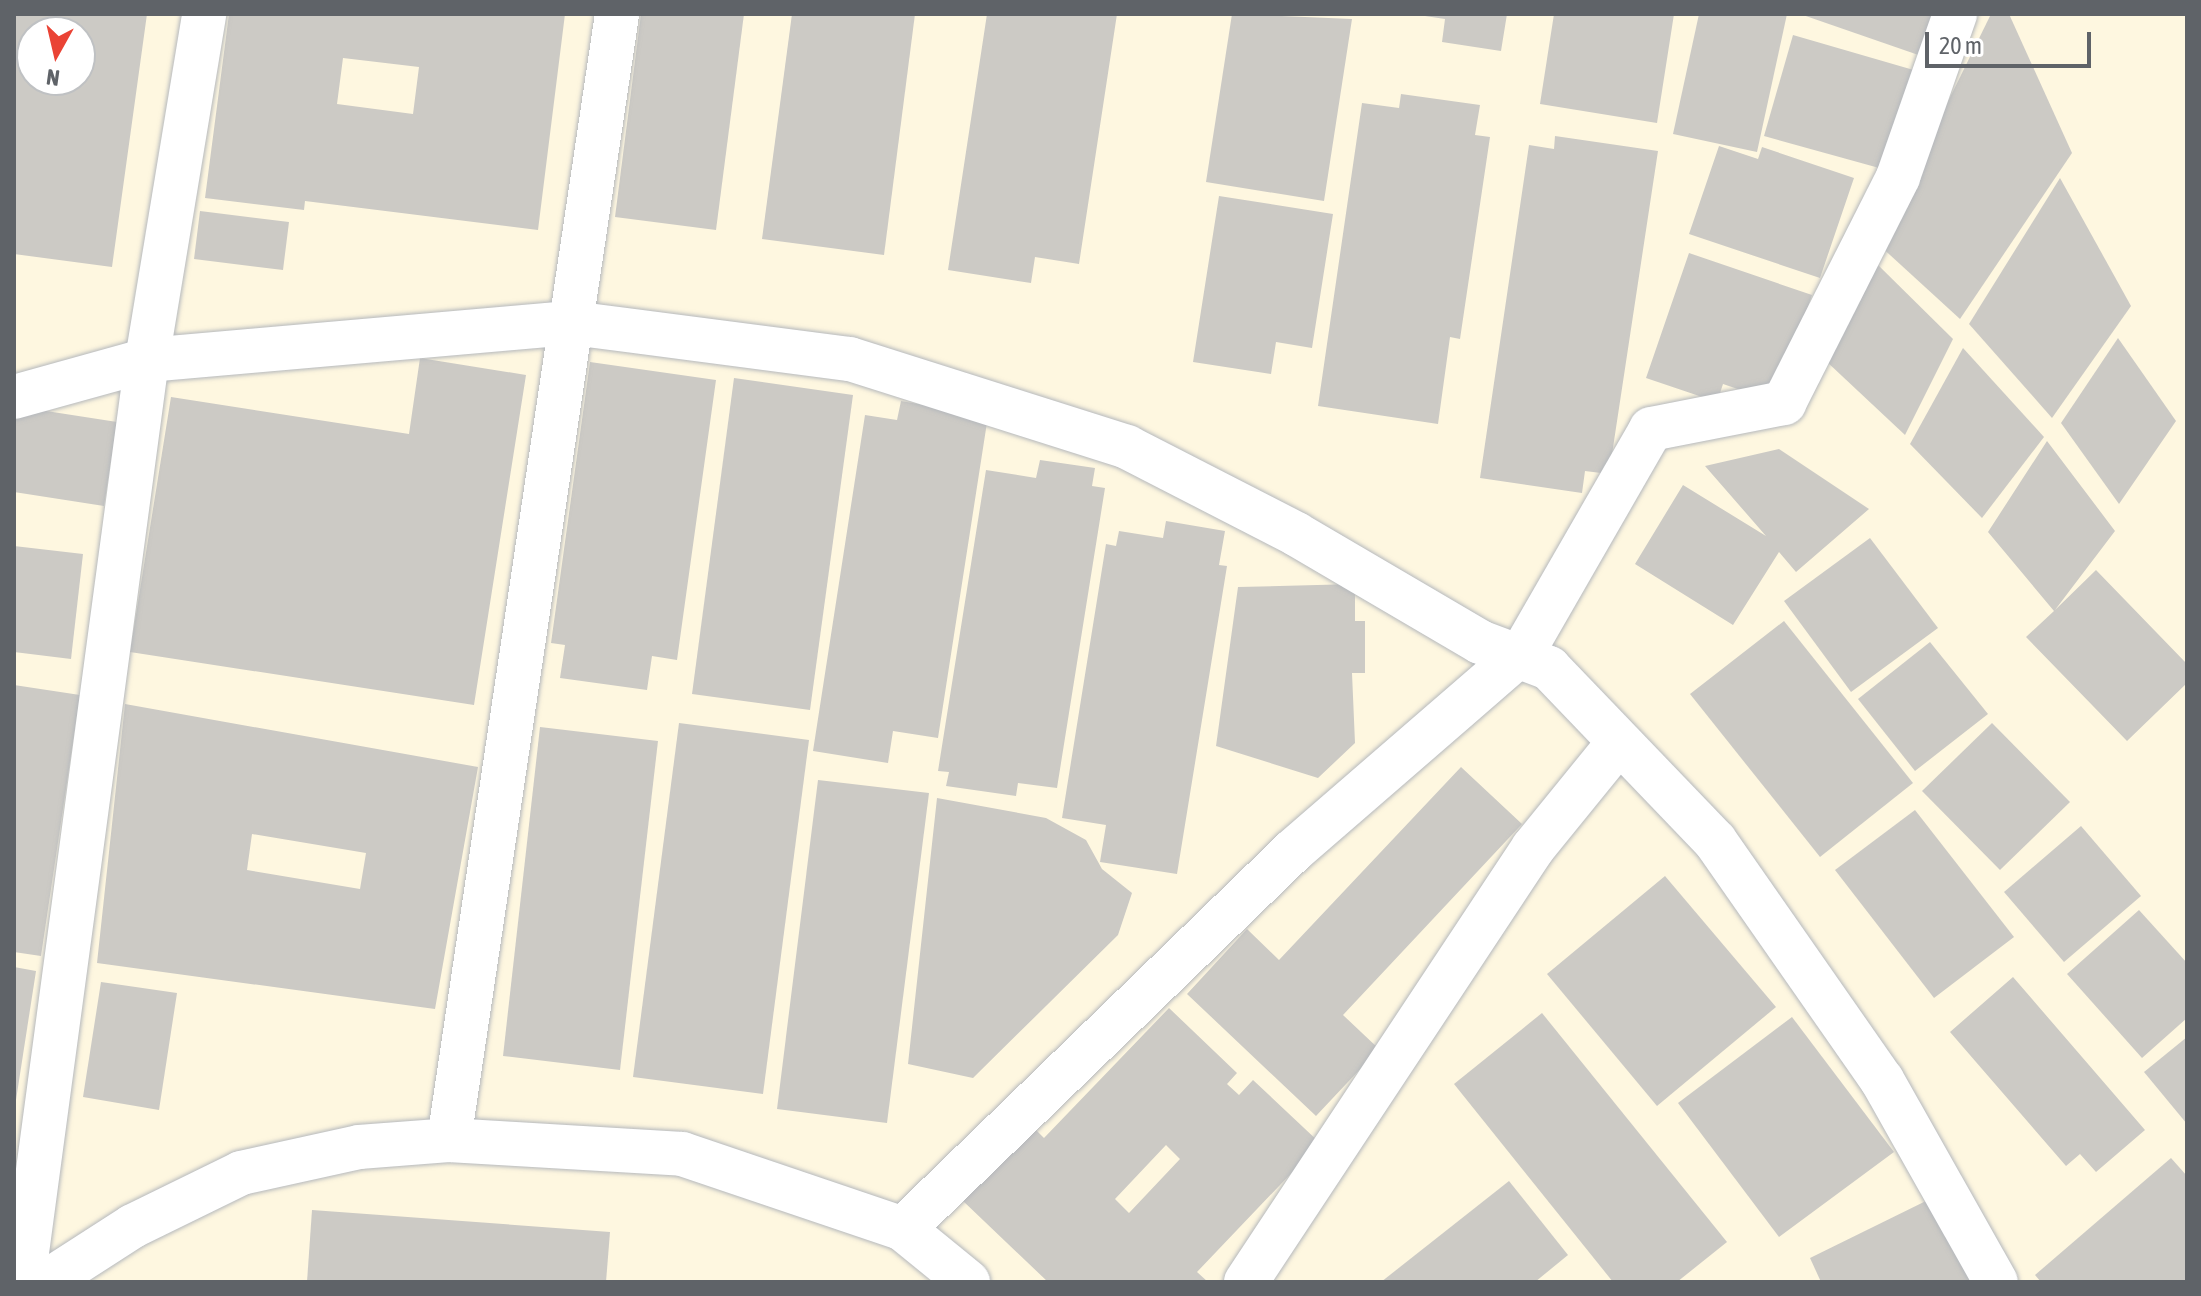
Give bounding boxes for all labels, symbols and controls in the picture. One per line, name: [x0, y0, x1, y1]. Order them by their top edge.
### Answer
north arrow: [16, 16, 96, 96]
scale bar: [1929, 16, 2095, 66]
text: 20 m: [1939, 32, 1982, 59]
text: N: [45, 64, 61, 92]

